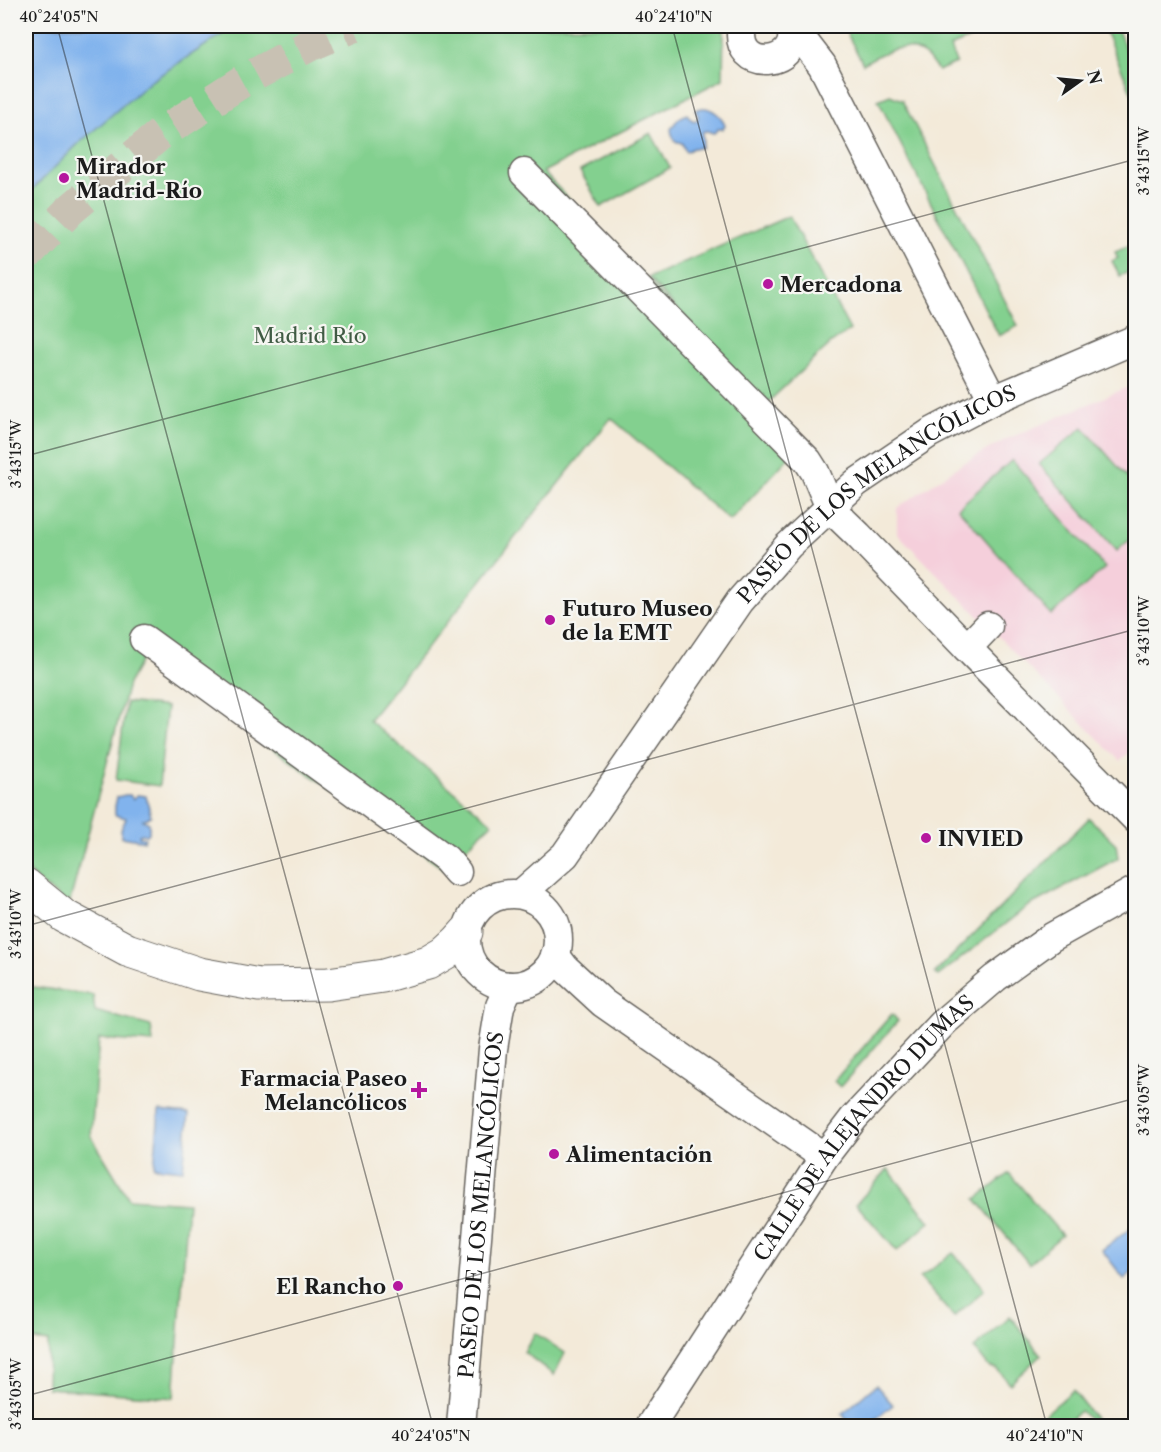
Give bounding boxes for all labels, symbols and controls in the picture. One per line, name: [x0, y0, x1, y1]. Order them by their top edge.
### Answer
text: 40°24'05"N: [19, 7, 99, 26]
text: 40°24'10"N: [635, 7, 713, 26]
north arrow: [1050, 51, 1110, 111]
text: N: [1083, 68, 1106, 87]
text: 3°43'15"W: [1134, 126, 1153, 195]
place label: Mirador Madrid-Río: [76, 154, 202, 203]
marker: Mirador Madrid-Río: [57, 171, 71, 185]
place label: Mercadona: [780, 272, 903, 297]
marker: Mercadona: [761, 277, 775, 291]
park label: Madrid Río: [253, 323, 367, 348]
street label: PASEO DE LOS MELANCÓLICOS: [732, 379, 1020, 608]
text: 3°43'15"W: [6, 419, 25, 488]
text: 3°43'10"W: [1134, 595, 1153, 666]
place label: Futuro Museo de la EMT: [562, 596, 713, 645]
marker: Futuro Museo de la EMT: [543, 613, 557, 627]
place label: INVIED: [938, 826, 1024, 851]
marker: INVIED: [919, 831, 933, 845]
text: 3°43'10"W: [6, 888, 25, 959]
street label: CALLE DE ALEJANDRO DUMAS: [748, 989, 979, 1265]
street label: PASEO DE LOS MELANCÓLICOS: [453, 1029, 508, 1379]
text: 3°43'05"W: [1134, 1063, 1153, 1136]
place label: Farmacia Paseo Melancólicos: [240, 1066, 407, 1115]
marker: Farmacia Paseo Melancólicos: [412, 1083, 426, 1097]
place label: Alimentación: [565, 1142, 713, 1167]
marker: Alimentación: [547, 1147, 561, 1161]
place label: El Rancho: [276, 1274, 386, 1299]
marker: El Rancho: [391, 1279, 405, 1293]
text: 3°43'05"W: [6, 1357, 25, 1430]
text: 40°24'05"N: [391, 1426, 471, 1445]
text: 40°24'10"N: [1006, 1426, 1084, 1445]

